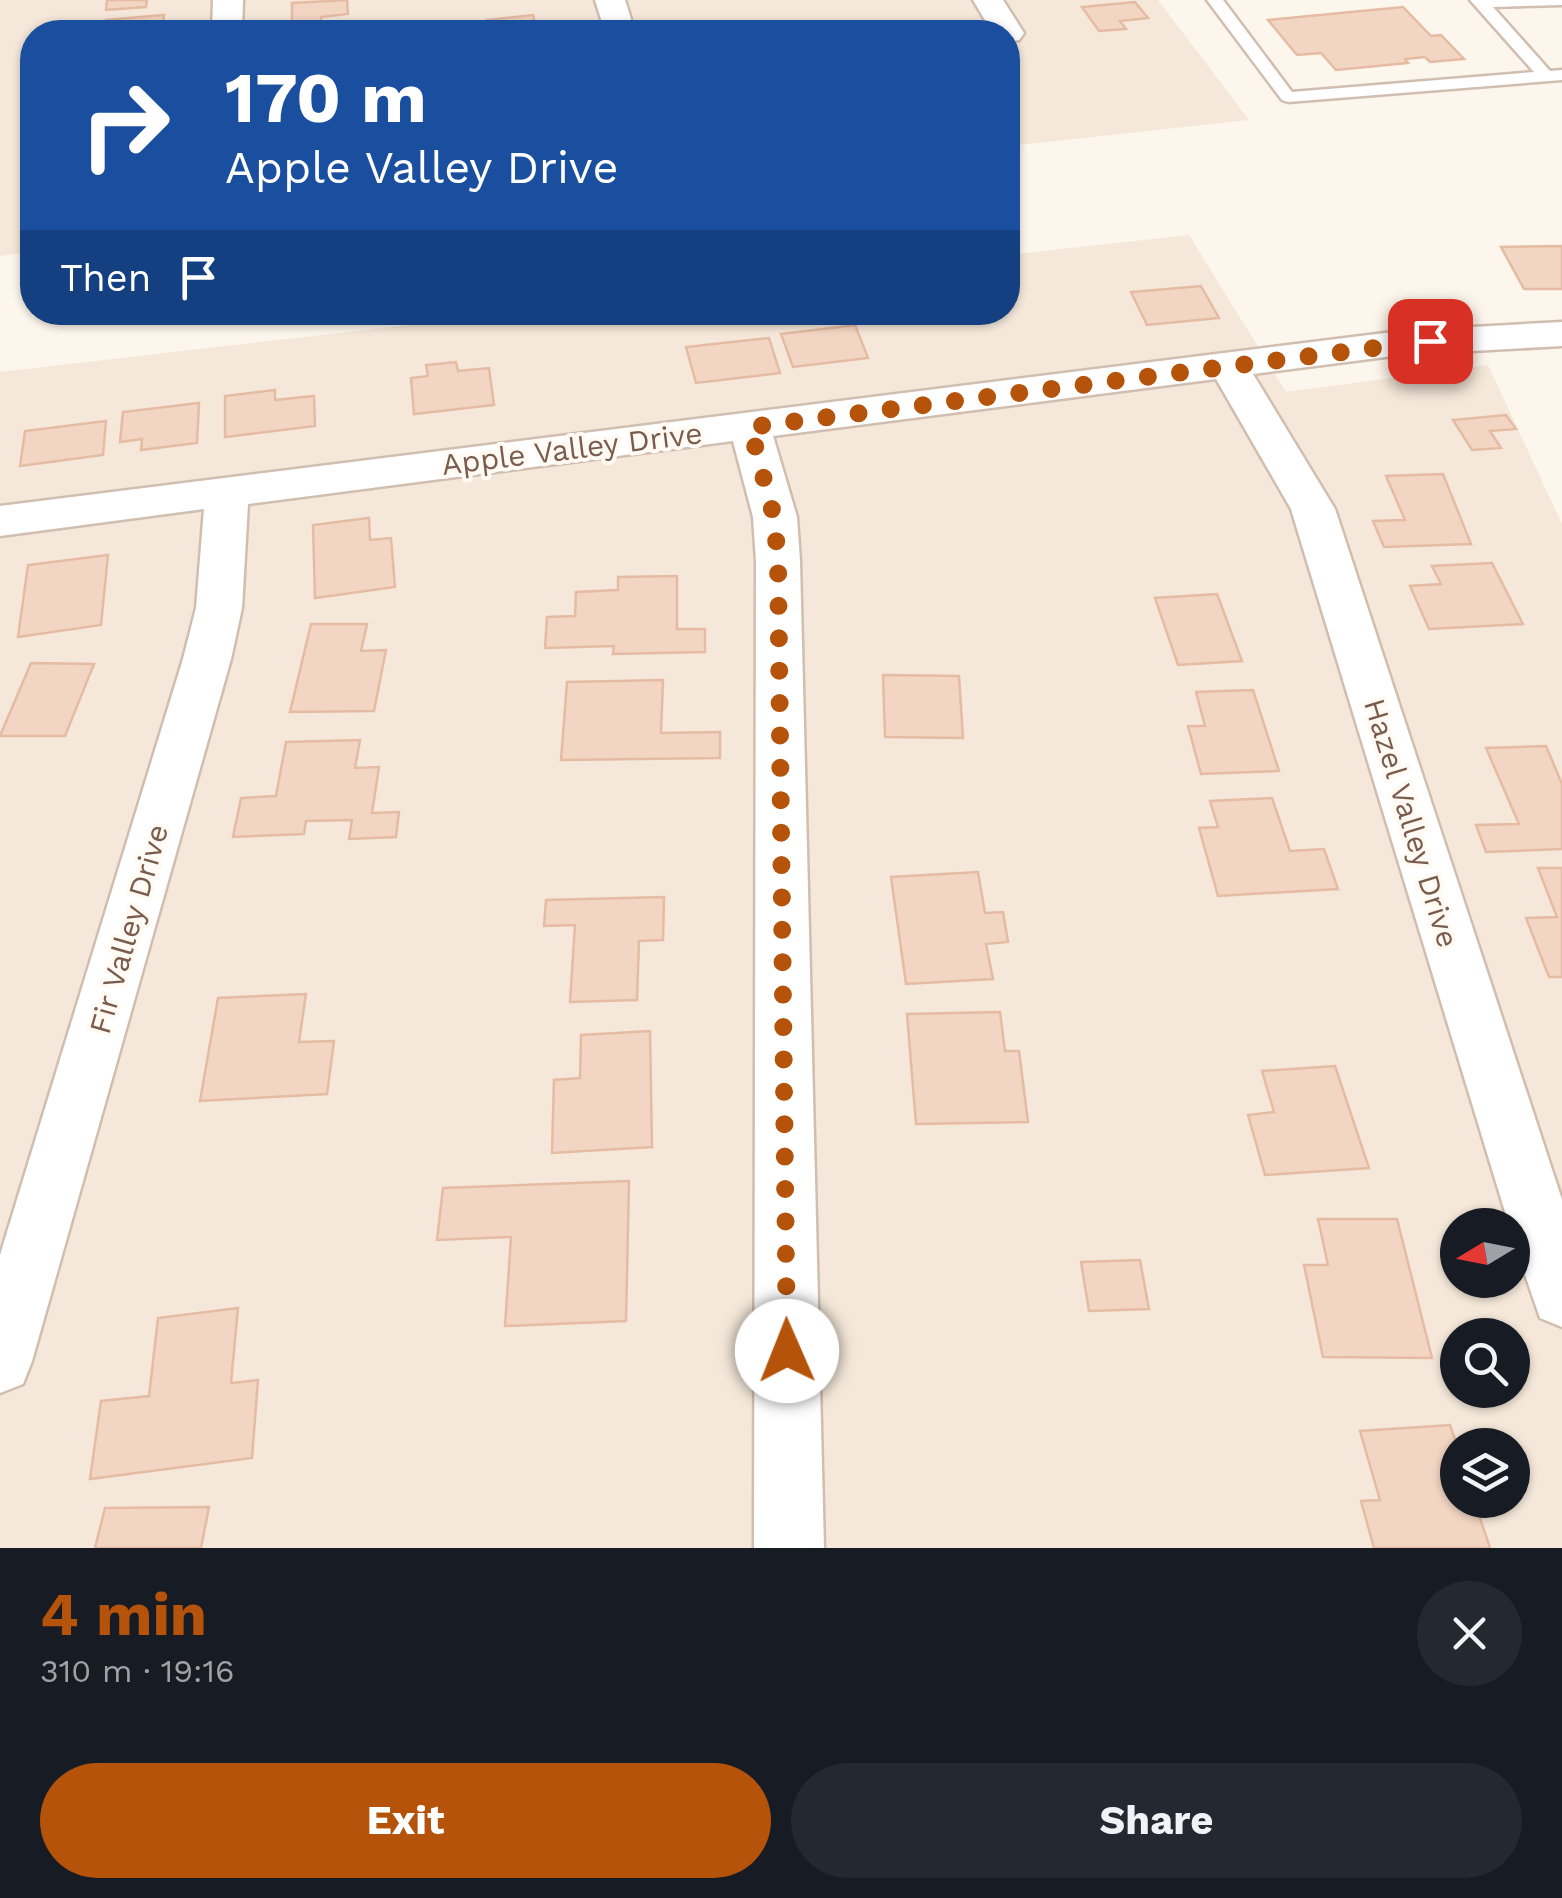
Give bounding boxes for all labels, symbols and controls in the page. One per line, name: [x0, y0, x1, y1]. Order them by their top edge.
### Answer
text: 170 m: [225, 57, 427, 139]
icon: right: [60, 60, 190, 190]
text: Apple Valley Drive: [225, 141, 618, 194]
icon: arrive: [171, 250, 226, 305]
text: Then: [60, 256, 151, 300]
pin: [1388, 299, 1473, 384]
icon: arrive: [1403, 314, 1458, 369]
street label: Apple Valley Drive: [440, 415, 704, 482]
street label: Hazel Valley Drive: [1357, 694, 1466, 952]
street label: Fir Valley Drive: [82, 820, 175, 1038]
north arrow: [1440, 1208, 1530, 1298]
map controls: [1440, 1208, 1530, 1518]
position arrow: [735, 1299, 839, 1403]
button: search: [1440, 1318, 1530, 1408]
button: layers: [1440, 1428, 1530, 1518]
text: 4 min: [40, 1579, 207, 1650]
button: close: [1417, 1581, 1522, 1686]
text: 310 m · 19:16: [40, 1652, 235, 1690]
button: Exit: [40, 1763, 771, 1878]
button: Share: [791, 1763, 1522, 1878]

